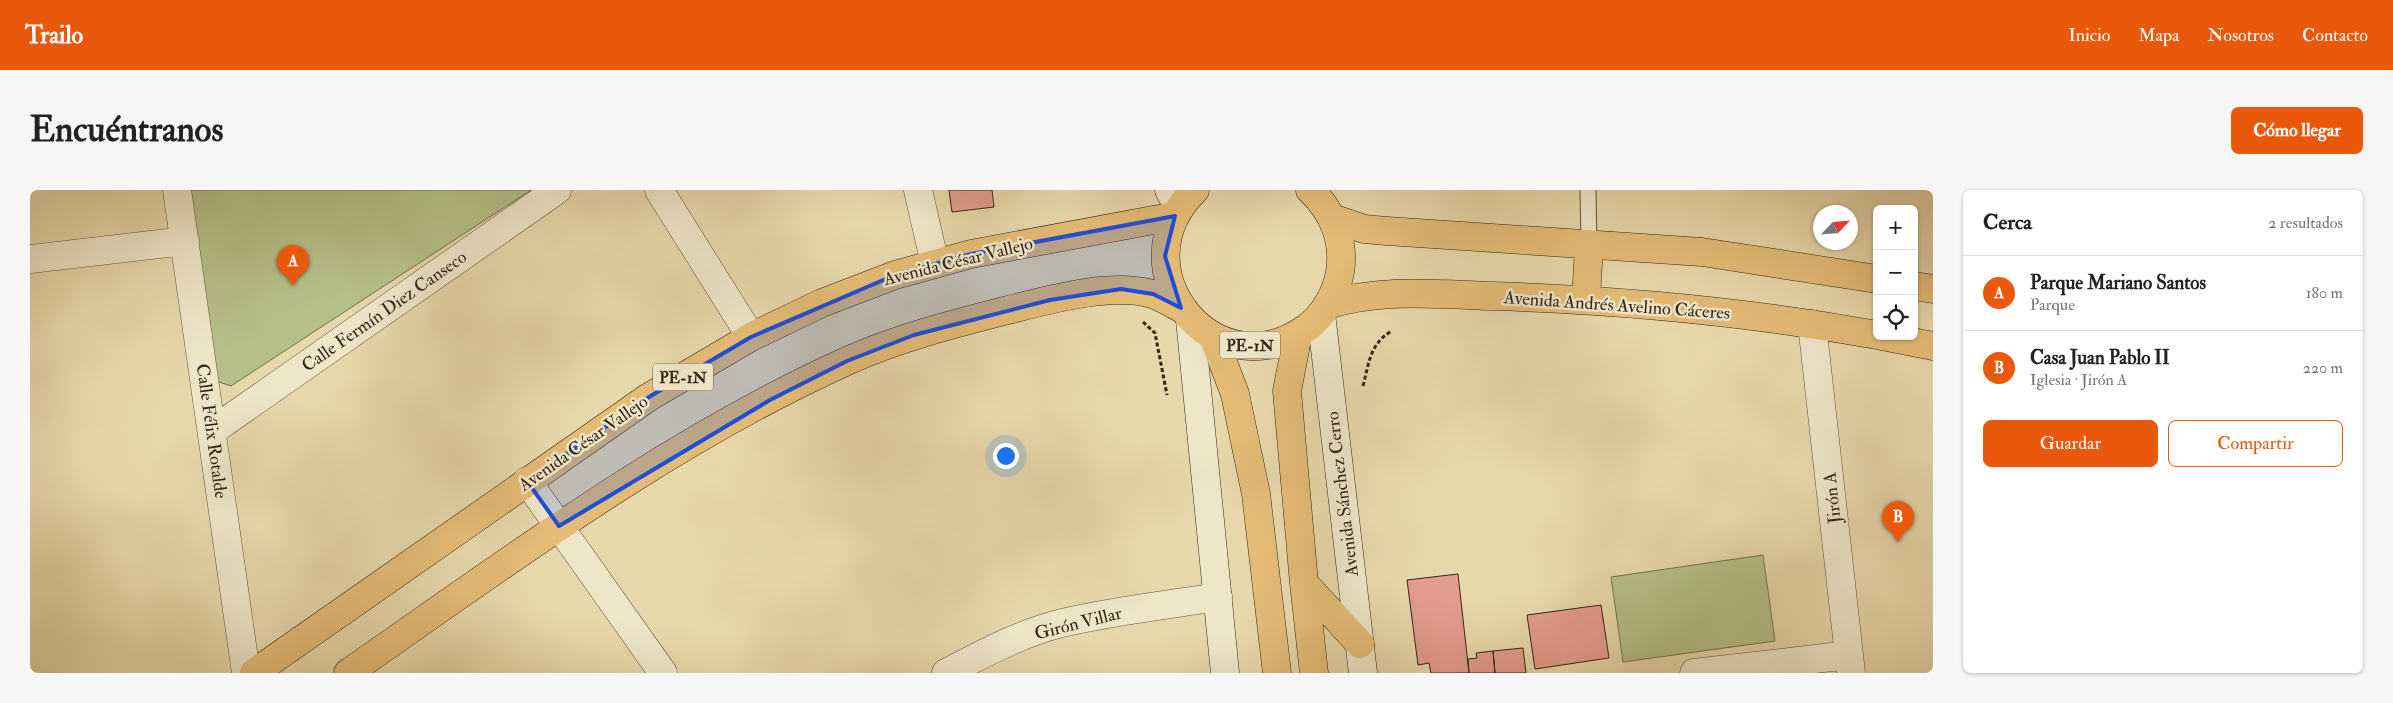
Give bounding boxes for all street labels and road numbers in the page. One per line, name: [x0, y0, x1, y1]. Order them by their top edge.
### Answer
street label: Avenida César Vallejo: [880, 232, 1035, 291]
street label: Calle Fermín Diez Canseco: [297, 245, 472, 377]
street label: Avenida Andrés Avelino Cáceres: [1502, 286, 1731, 325]
road number: PE-1N: [1220, 332, 1280, 358]
street label: Calle Félix Rotalde: [191, 362, 232, 501]
road number: PE-1N: [653, 363, 713, 390]
street label: Avenida César Vallejo: [513, 390, 653, 497]
street label: Avenida Sánchez Cerro: [1321, 410, 1364, 579]
street label: Jirón A: [1818, 470, 1847, 526]
street label: Girón Villar: [1032, 601, 1124, 645]

